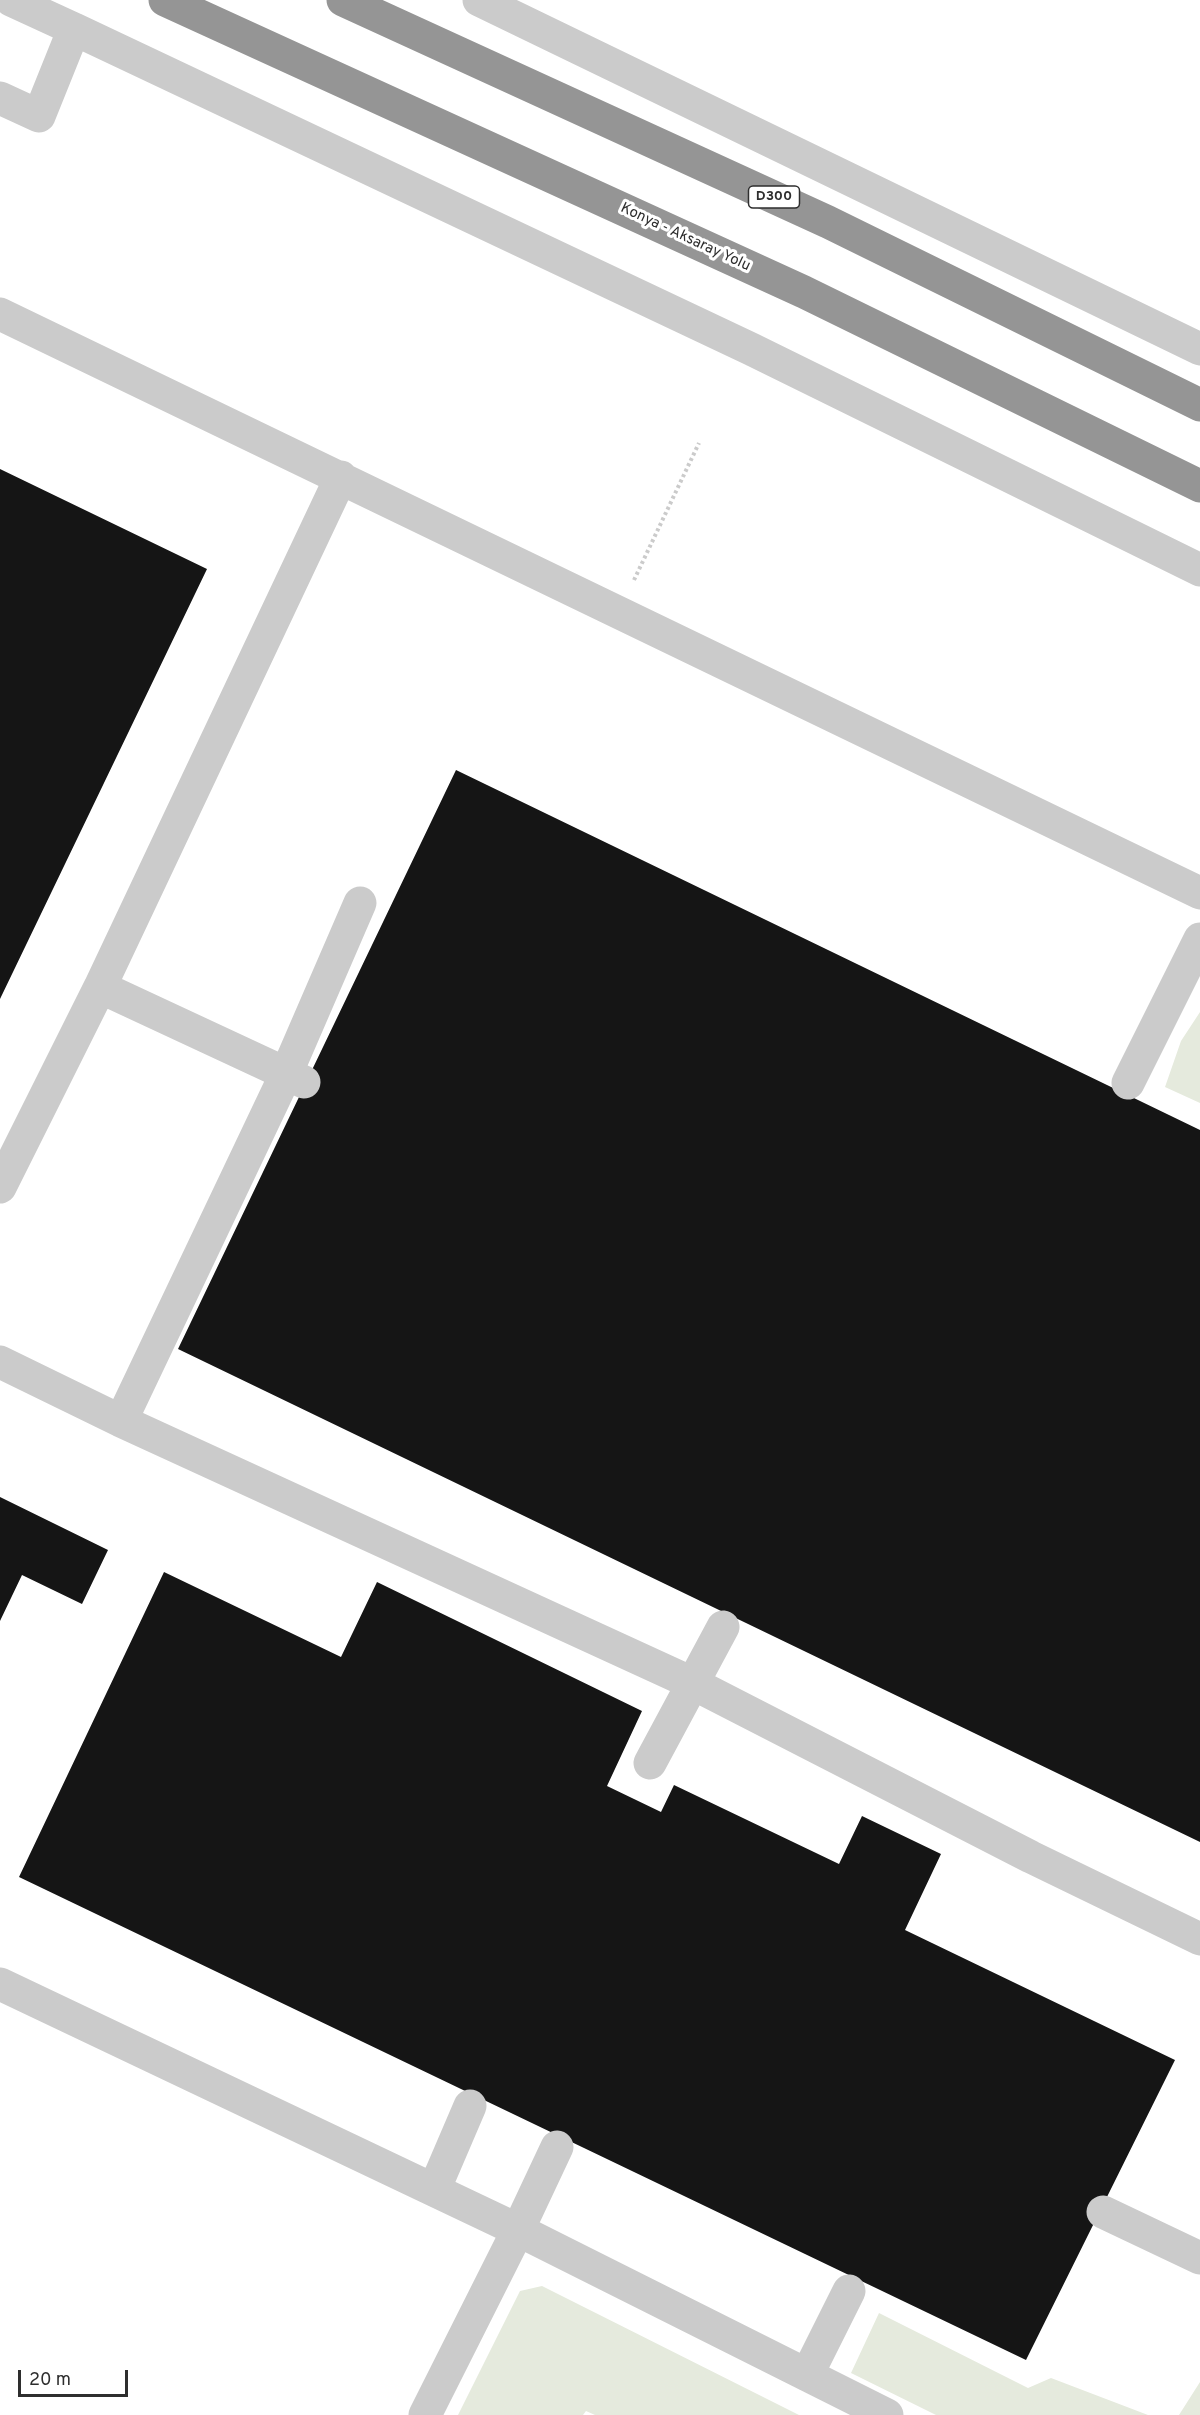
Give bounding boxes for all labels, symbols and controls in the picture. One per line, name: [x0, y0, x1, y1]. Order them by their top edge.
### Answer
road number: D300: [748, 186, 800, 208]
street label: Konya - Aksaray Yolu: [617, 200, 753, 276]
scale bar: [21, 2358, 130, 2396]
text: 20 m: [29, 2369, 71, 2392]

